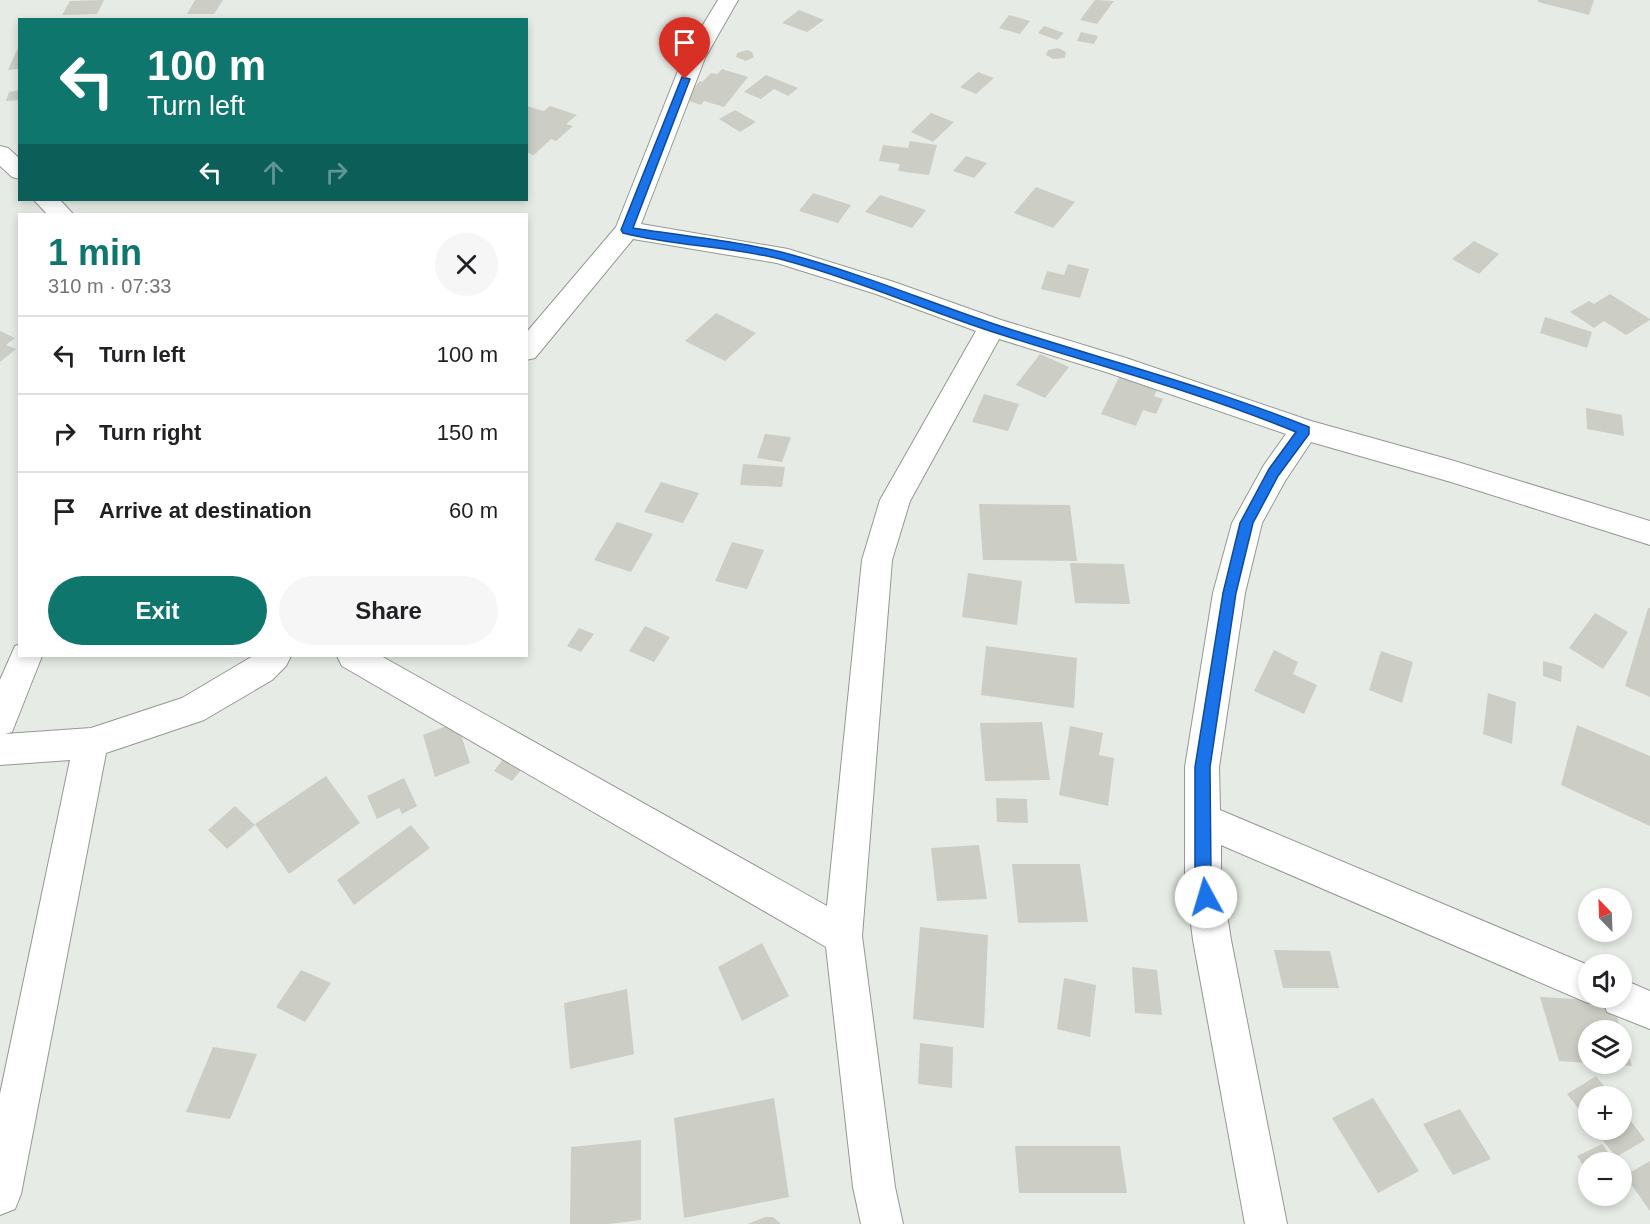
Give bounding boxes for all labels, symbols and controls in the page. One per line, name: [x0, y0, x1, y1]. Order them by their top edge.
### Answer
pin: [659, 17, 710, 79]
icon: arrive: [668, 26, 701, 59]
icon: left: [48, 42, 126, 120]
text: 100 m: [147, 42, 266, 89]
text: Turn left: [147, 91, 245, 121]
icon: left: [194, 156, 227, 189]
icon: ahead: [257, 156, 290, 189]
icon: right: [320, 156, 353, 189]
text: 1 min: [48, 232, 142, 273]
button: close: [435, 233, 498, 296]
text: 310 m · 07:33: [48, 275, 171, 297]
icon: left: [48, 339, 81, 372]
text: Turn left: [99, 342, 185, 367]
text: 100 m: [437, 342, 498, 367]
icon: right: [48, 417, 81, 450]
text: Turn right: [99, 420, 201, 445]
text: 150 m: [437, 420, 498, 445]
icon: arrive: [48, 495, 81, 528]
text: Arrive at destination: [99, 498, 312, 523]
text: 60 m: [449, 498, 498, 523]
button: Exit: [48, 576, 267, 645]
button: Share: [279, 576, 498, 645]
position arrow: [1174, 865, 1238, 929]
north arrow: [1578, 888, 1632, 942]
map controls: [1578, 888, 1632, 1206]
button: sound: [1578, 954, 1632, 1008]
button: layers: [1578, 1020, 1632, 1074]
button: +: [1578, 1086, 1632, 1140]
button: −: [1578, 1152, 1632, 1206]

